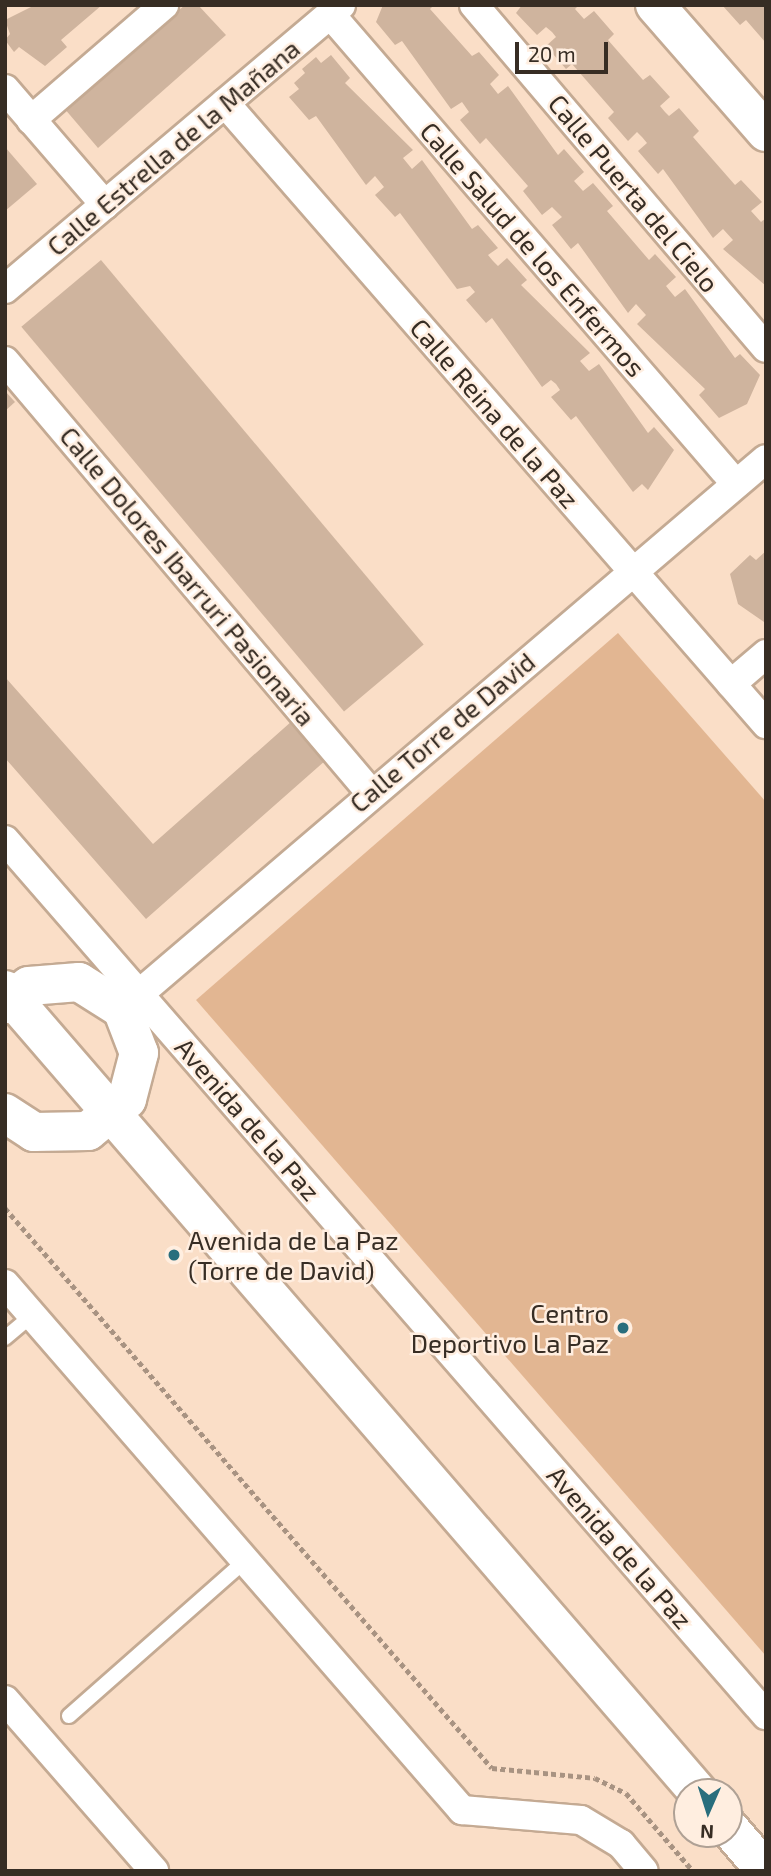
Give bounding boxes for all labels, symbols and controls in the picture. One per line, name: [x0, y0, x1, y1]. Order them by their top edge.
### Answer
scale bar: [519, 28, 612, 72]
street label: Calle Estrella de la Mañana: [40, 32, 306, 262]
text: 20 m: [528, 41, 576, 66]
street label: Calle Puerta del Cielo: [542, 88, 726, 298]
street label: Calle Salud de los Enfermos: [414, 115, 652, 383]
street label: Calle Reina de la Paz: [404, 312, 586, 514]
street label: Calle Dolores Ibarruri Pasionaria: [54, 420, 322, 732]
street label: Calle Torre de David: [343, 645, 541, 819]
street label: Avenida de la Paz: [169, 1031, 327, 1207]
place label: Avenida de La Paz (Torre de David): [188, 1224, 399, 1286]
marker: Avenida de La Paz (Torre de David): [166, 1247, 182, 1263]
place label: Centro Deportivo La Paz: [411, 1297, 609, 1358]
marker: Centro Deportivo La Paz: [615, 1320, 631, 1336]
street label: Avenida de la Paz: [541, 1459, 699, 1635]
north arrow: [673, 1778, 743, 1848]
text: N: [700, 1821, 714, 1844]

